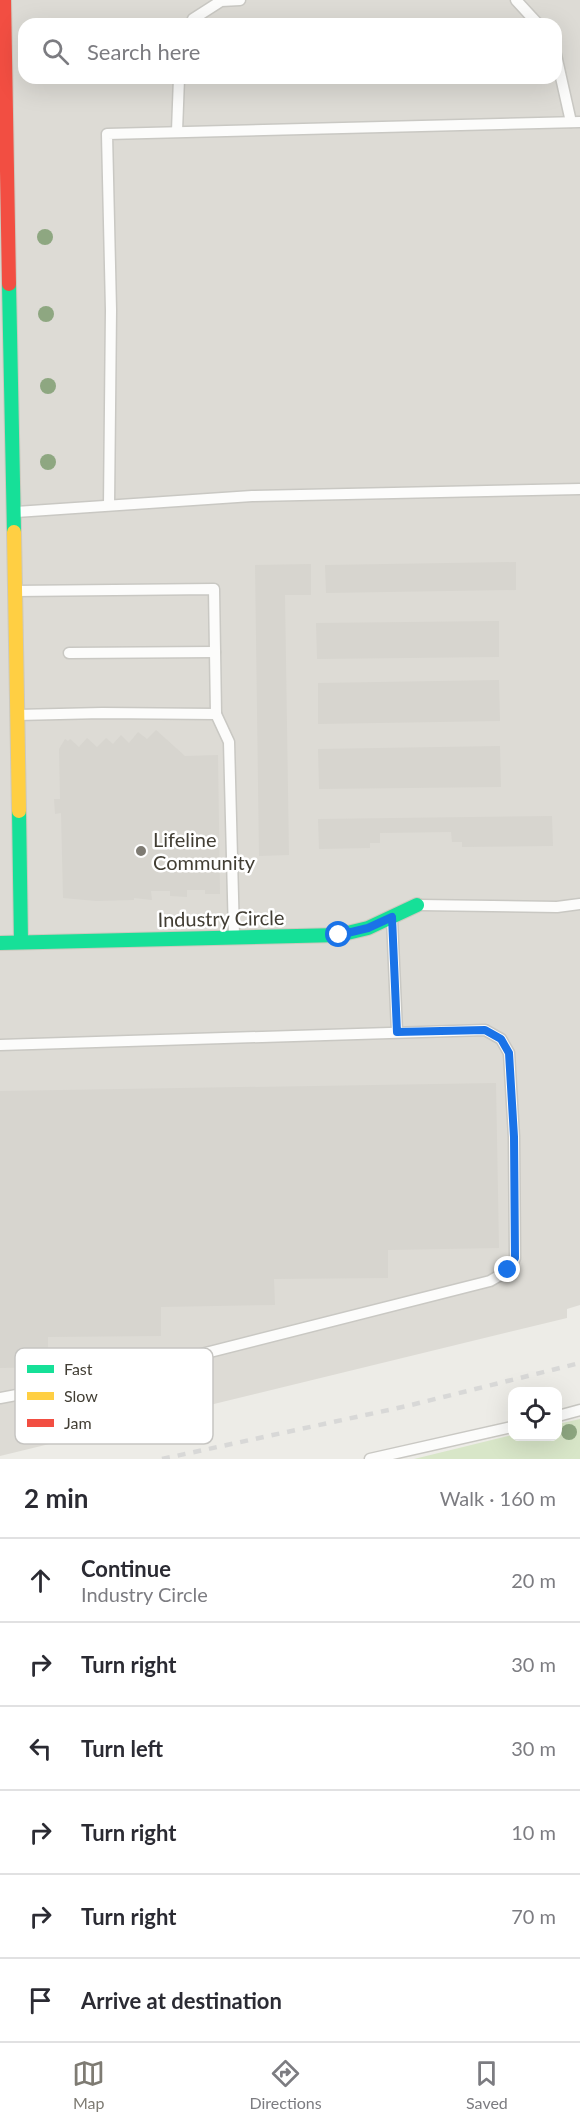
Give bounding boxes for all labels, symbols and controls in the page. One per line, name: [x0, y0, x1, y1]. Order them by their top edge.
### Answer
search box: [18, 18, 562, 84]
icon: search: [39, 35, 72, 68]
text: Search here: [87, 38, 200, 65]
place label: Lifeline Community: [153, 827, 256, 874]
marker: Lifeline Community: [134, 844, 148, 858]
street label: Industry Circle: [157, 905, 285, 931]
route start: [325, 921, 351, 947]
route end: [494, 1256, 520, 1282]
legend: [15, 1348, 213, 1444]
text: Fast: [64, 1359, 93, 1378]
text: Slow: [64, 1386, 98, 1405]
map controls: [508, 1387, 562, 1441]
button: locate: [508, 1387, 562, 1441]
text: Jam: [64, 1413, 92, 1432]
text: 2 min: [24, 1482, 88, 1514]
text: Walk · 160 m: [440, 1486, 556, 1510]
text: Continue: [81, 1555, 171, 1582]
icon: ahead: [24, 1564, 57, 1597]
text: 20 m: [511, 1568, 556, 1592]
text: Industry Circle: [81, 1582, 208, 1606]
icon: right: [24, 1648, 57, 1681]
text: Turn right: [81, 1651, 176, 1678]
text: 30 m: [511, 1652, 556, 1676]
icon: left: [24, 1732, 57, 1765]
text: Turn left: [81, 1735, 163, 1762]
text: 30 m: [511, 1736, 556, 1760]
icon: right: [24, 1816, 57, 1849]
text: Turn right: [81, 1819, 176, 1846]
text: 10 m: [511, 1820, 556, 1844]
icon: right: [24, 1900, 57, 1933]
text: Turn right: [81, 1903, 176, 1930]
text: 70 m: [511, 1904, 556, 1928]
icon: arrive: [24, 1984, 57, 2017]
text: Arrive at destination: [81, 1987, 282, 2014]
tab: Map: [72, 2057, 105, 2112]
tab: Directions: [249, 2057, 322, 2112]
tab: Saved: [466, 2057, 508, 2112]

